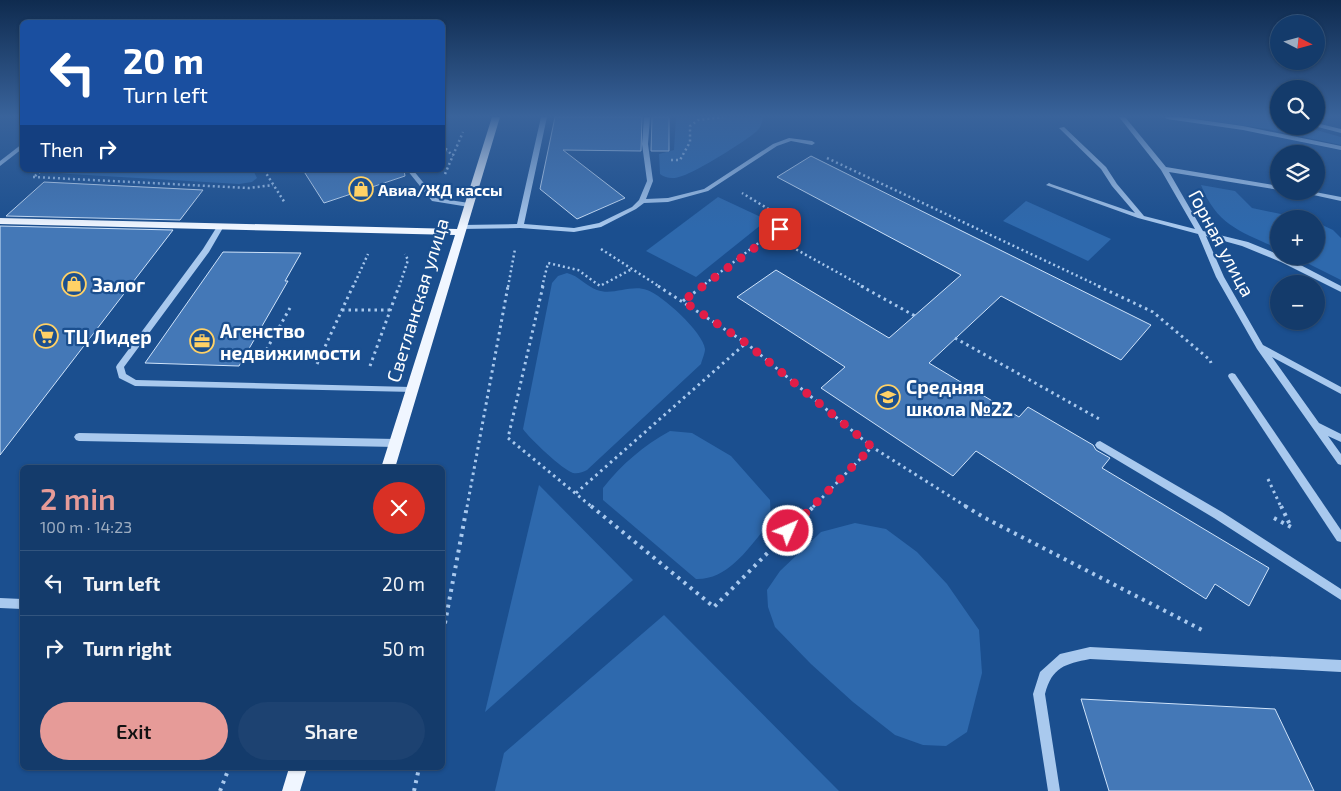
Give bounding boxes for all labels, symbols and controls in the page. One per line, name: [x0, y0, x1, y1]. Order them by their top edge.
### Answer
north arrow: [1270, 15, 1325, 70]
map controls: [1270, 15, 1325, 330]
text: 20 m: [123, 39, 204, 81]
icon: left: [40, 40, 105, 105]
button: search: [1270, 80, 1325, 135]
text: Turn left: [123, 81, 208, 107]
icon: right: [93, 135, 121, 163]
text: Then: [40, 138, 83, 161]
button: layers: [1270, 145, 1325, 200]
shop icon: Авиа/ЖД кассы: [348, 176, 374, 202]
place label: Авиа/ЖД кассы: [378, 180, 503, 199]
street label: Горная улица: [1183, 186, 1260, 301]
pin: [759, 208, 801, 250]
button: +: [1270, 210, 1325, 265]
street label: Светланская улица: [381, 215, 454, 385]
icon: arrive: [766, 215, 794, 243]
shop icon: Залог: [61, 271, 87, 297]
place label: Залог: [92, 273, 145, 296]
button: −: [1270, 275, 1325, 330]
place label: Агенство недвижимости: [220, 319, 361, 364]
supermarket icon: ТЦ Лидер: [33, 323, 59, 349]
place label: ТЦ Лидер: [64, 325, 152, 348]
office icon: Агенство недвижимости: [189, 328, 215, 354]
place label: Средняя школа №22: [906, 375, 1013, 420]
school or university icon: Средняя школа №22: [875, 384, 901, 410]
text: 2 min: [40, 480, 116, 516]
button: close: [373, 482, 425, 534]
position arrow: [761, 504, 813, 556]
text: 100 m · 14:23: [40, 517, 132, 536]
icon: left: [40, 569, 68, 597]
text: Turn left: [83, 572, 160, 595]
text: 20 m: [382, 572, 425, 595]
icon: right: [40, 634, 68, 662]
text: Turn right: [83, 637, 171, 660]
text: 50 m: [382, 637, 425, 660]
button: Exit: [40, 702, 228, 760]
button: Share: [238, 702, 425, 760]

